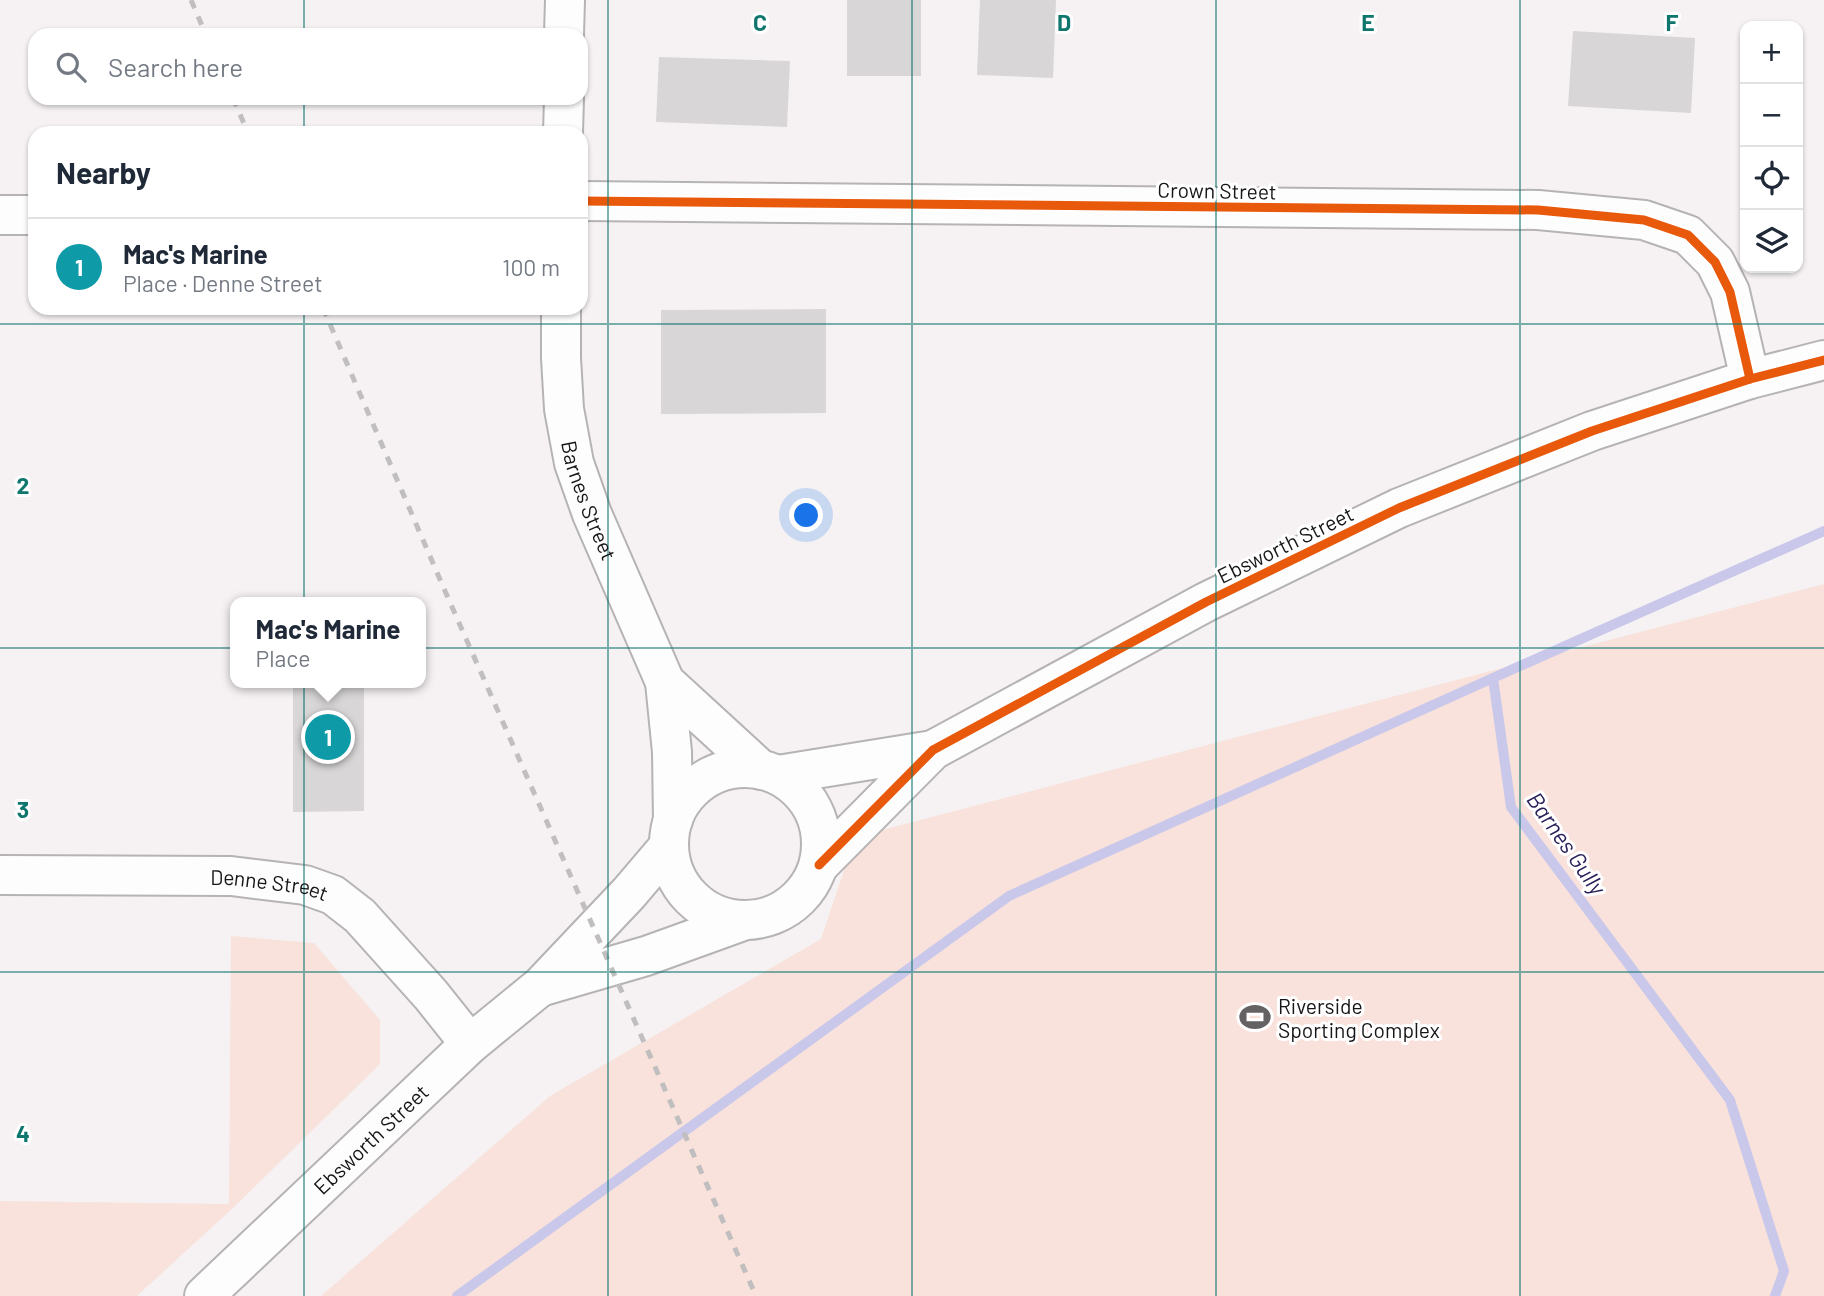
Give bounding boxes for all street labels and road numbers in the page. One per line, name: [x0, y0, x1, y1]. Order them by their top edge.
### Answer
street label: Crown Street: [1157, 176, 1277, 204]
street label: Barnes Street: [558, 438, 623, 564]
street label: Ebsworth Street: [1213, 500, 1357, 588]
street label: Denne Street: [210, 863, 332, 905]
street label: Ebsworth Street: [308, 1078, 433, 1199]

